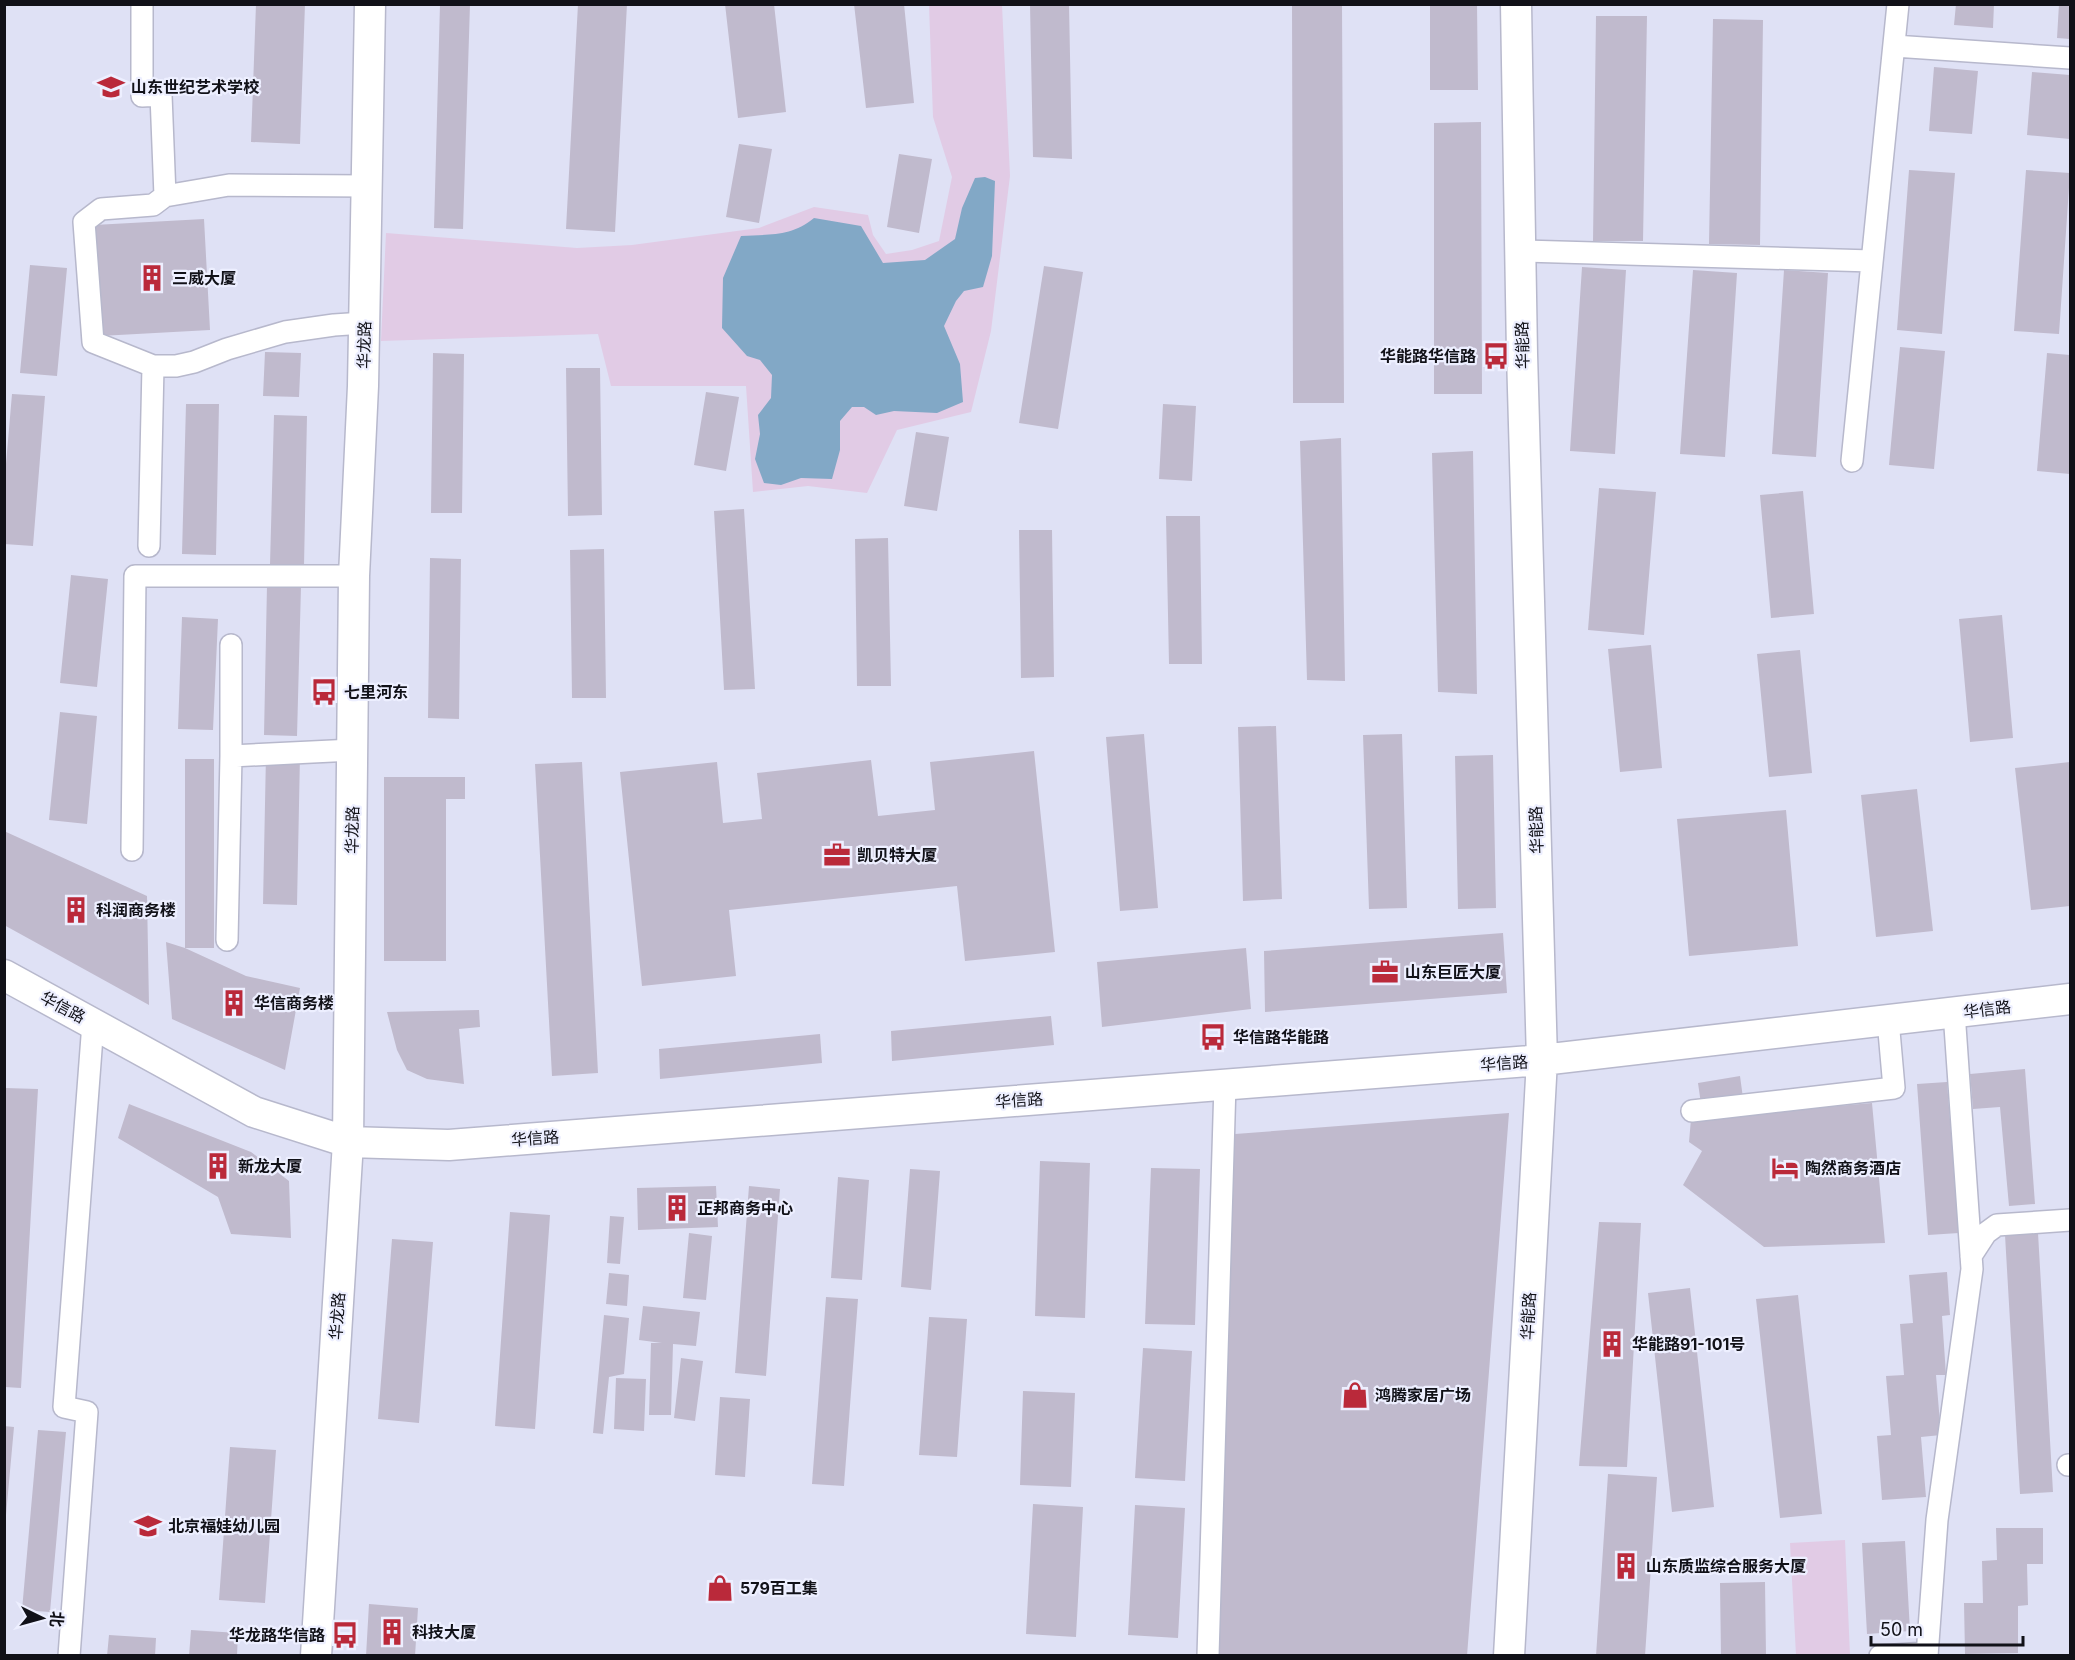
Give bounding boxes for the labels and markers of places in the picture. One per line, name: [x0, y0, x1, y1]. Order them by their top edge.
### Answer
school or university icon: 山东世纪艺术学校: [96, 72, 126, 102]
place label: 山东世纪艺术学校: [131, 77, 260, 97]
building icon: 三威大厦: [137, 263, 167, 293]
place label: 三威大厦: [172, 268, 236, 288]
bus stop icon: 华能路华信路: [1481, 341, 1511, 371]
place label: 华能路华信路: [1380, 346, 1476, 366]
bus stop icon: 七里河东: [309, 677, 339, 707]
place label: 七里河东: [344, 682, 408, 702]
office icon: 凯贝特大厦: [822, 840, 852, 870]
place label: 凯贝特大厦: [857, 845, 937, 865]
building icon: 科润商务楼: [61, 895, 91, 925]
place label: 科润商务楼: [96, 900, 176, 920]
office icon: 山东巨匠大厦: [1370, 957, 1400, 987]
place label: 山东巨匠大厦: [1405, 962, 1501, 982]
building icon: 华信商务楼: [219, 988, 249, 1018]
place label: 华信商务楼: [254, 993, 334, 1013]
bus stop icon: 华信路华能路: [1198, 1022, 1228, 1052]
place label: 华信路华能路: [1233, 1027, 1329, 1047]
building icon: 新龙大厦: [203, 1151, 233, 1181]
hotel icon: 陶然商务酒店: [1770, 1153, 1800, 1183]
place label: 新龙大厦: [238, 1156, 302, 1176]
place label: 陶然商务酒店: [1805, 1158, 1901, 1178]
building icon: 正邦商务中心: [662, 1193, 692, 1223]
place label: 正邦商务中心: [697, 1198, 793, 1218]
building icon: 华能路91-101号: [1597, 1329, 1627, 1359]
place label: 华能路91-101号: [1632, 1334, 1745, 1354]
shop icon: 鸿腾家居广场: [1340, 1380, 1370, 1410]
place label: 鸿腾家居广场: [1375, 1385, 1471, 1405]
school or university icon: 北京福娃幼儿园: [133, 1511, 163, 1541]
place label: 北京福娃幼儿园: [168, 1516, 280, 1536]
building icon: 山东质监综合服务大厦: [1611, 1551, 1641, 1581]
place label: 山东质监综合服务大厦: [1646, 1556, 1806, 1576]
shop icon: 579百工集: [705, 1573, 735, 1603]
place label: 579百工集: [740, 1578, 818, 1598]
building icon: 科技大厦: [377, 1617, 407, 1647]
bus stop icon: 华龙路华信路: [330, 1620, 360, 1650]
place label: 科技大厦: [412, 1622, 476, 1642]
place label: 华龙路华信路: [229, 1625, 325, 1645]

